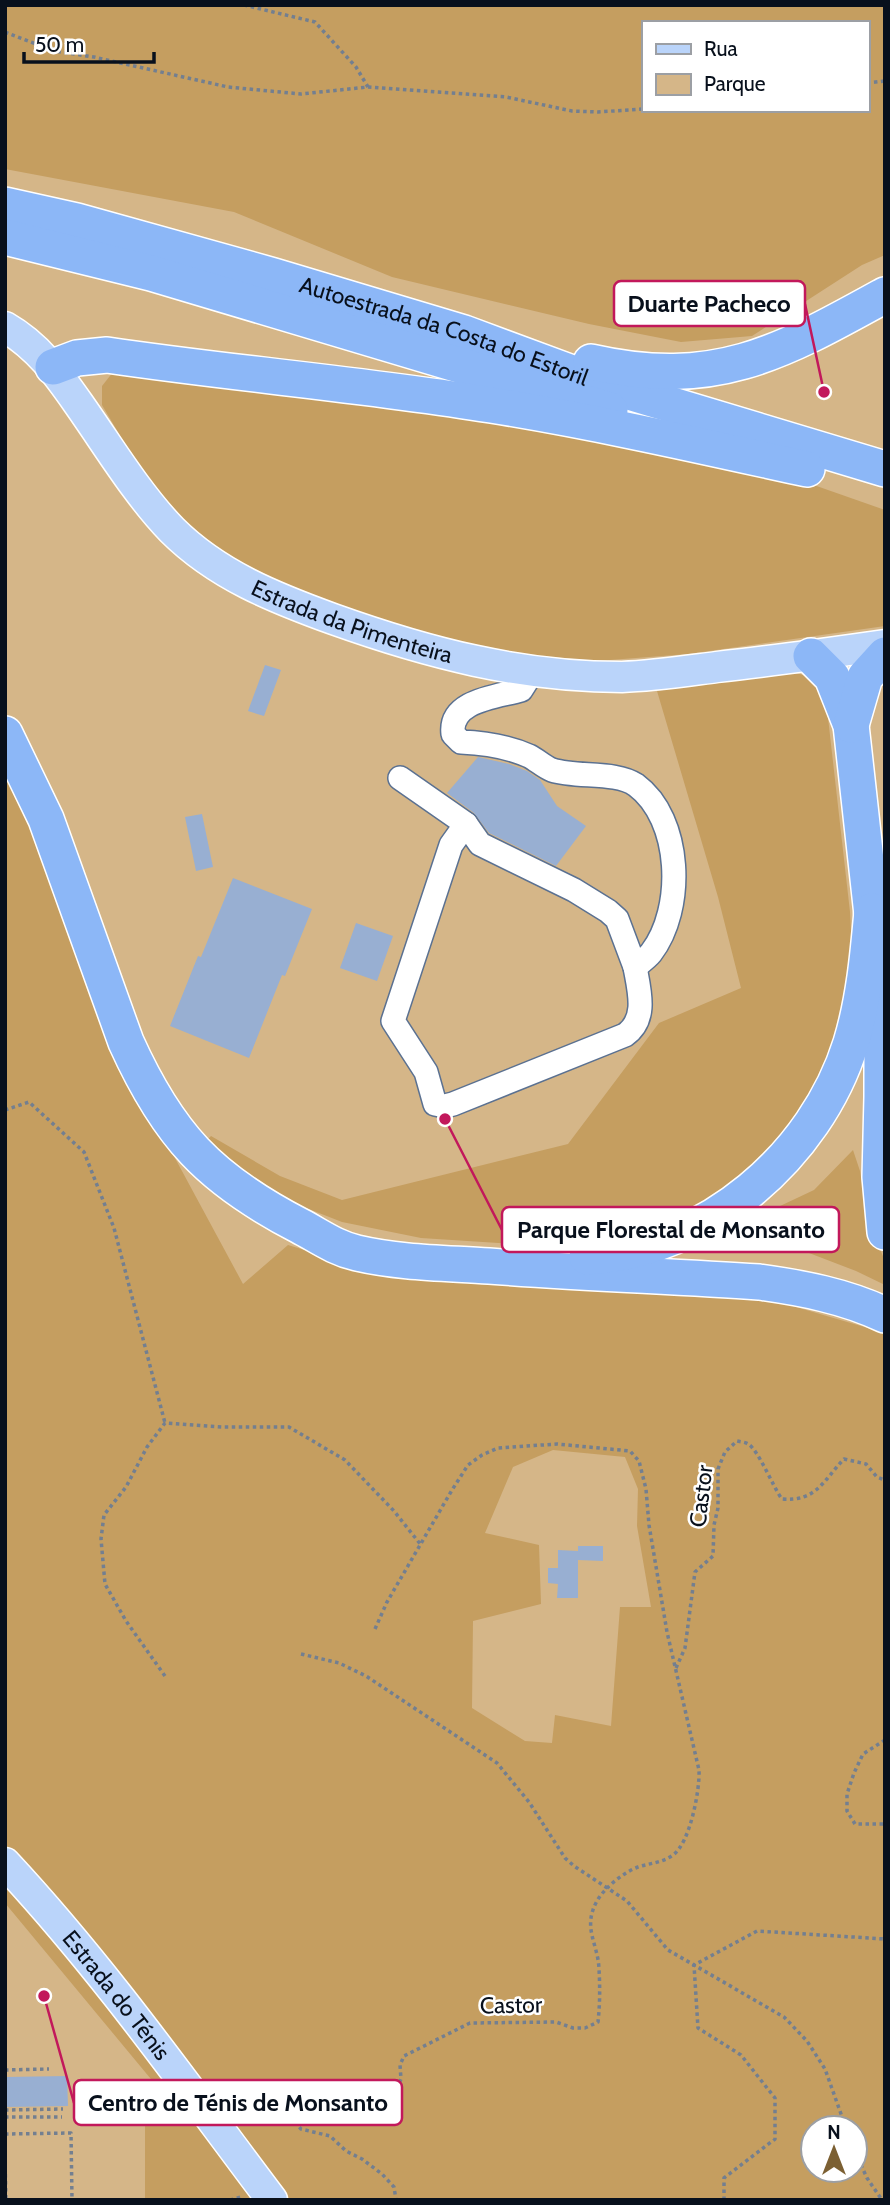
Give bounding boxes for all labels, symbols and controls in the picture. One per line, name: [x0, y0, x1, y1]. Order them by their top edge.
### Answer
scale bar: [24, 21, 154, 65]
legend: [642, 21, 869, 112]
text: 50 m: [35, 32, 84, 57]
text: Rua: [704, 36, 738, 61]
text: Parque: [704, 71, 766, 96]
street label: Autoestrada da Costa do Estoril: [296, 271, 593, 392]
callout: Duarte Pacheco: [614, 281, 805, 326]
text: Duarte Pacheco: [627, 289, 791, 318]
street label: Estrada da Pimenteira: [247, 574, 455, 669]
callout: Parque Florestal de Monsanto: [502, 1207, 839, 1252]
text: Parque Florestal de Monsanto: [517, 1215, 825, 1244]
street label: Castor: [683, 1463, 719, 1529]
street label: Estrada do Ténis: [57, 1925, 176, 2065]
street label: Castor: [480, 1990, 543, 2020]
callout: Centro de Ténis de Monsanto: [74, 2080, 402, 2125]
text: Centro de Ténis de Monsanto: [88, 2088, 388, 2117]
north arrow: [799, 2114, 869, 2184]
text: N: [827, 2121, 841, 2144]

